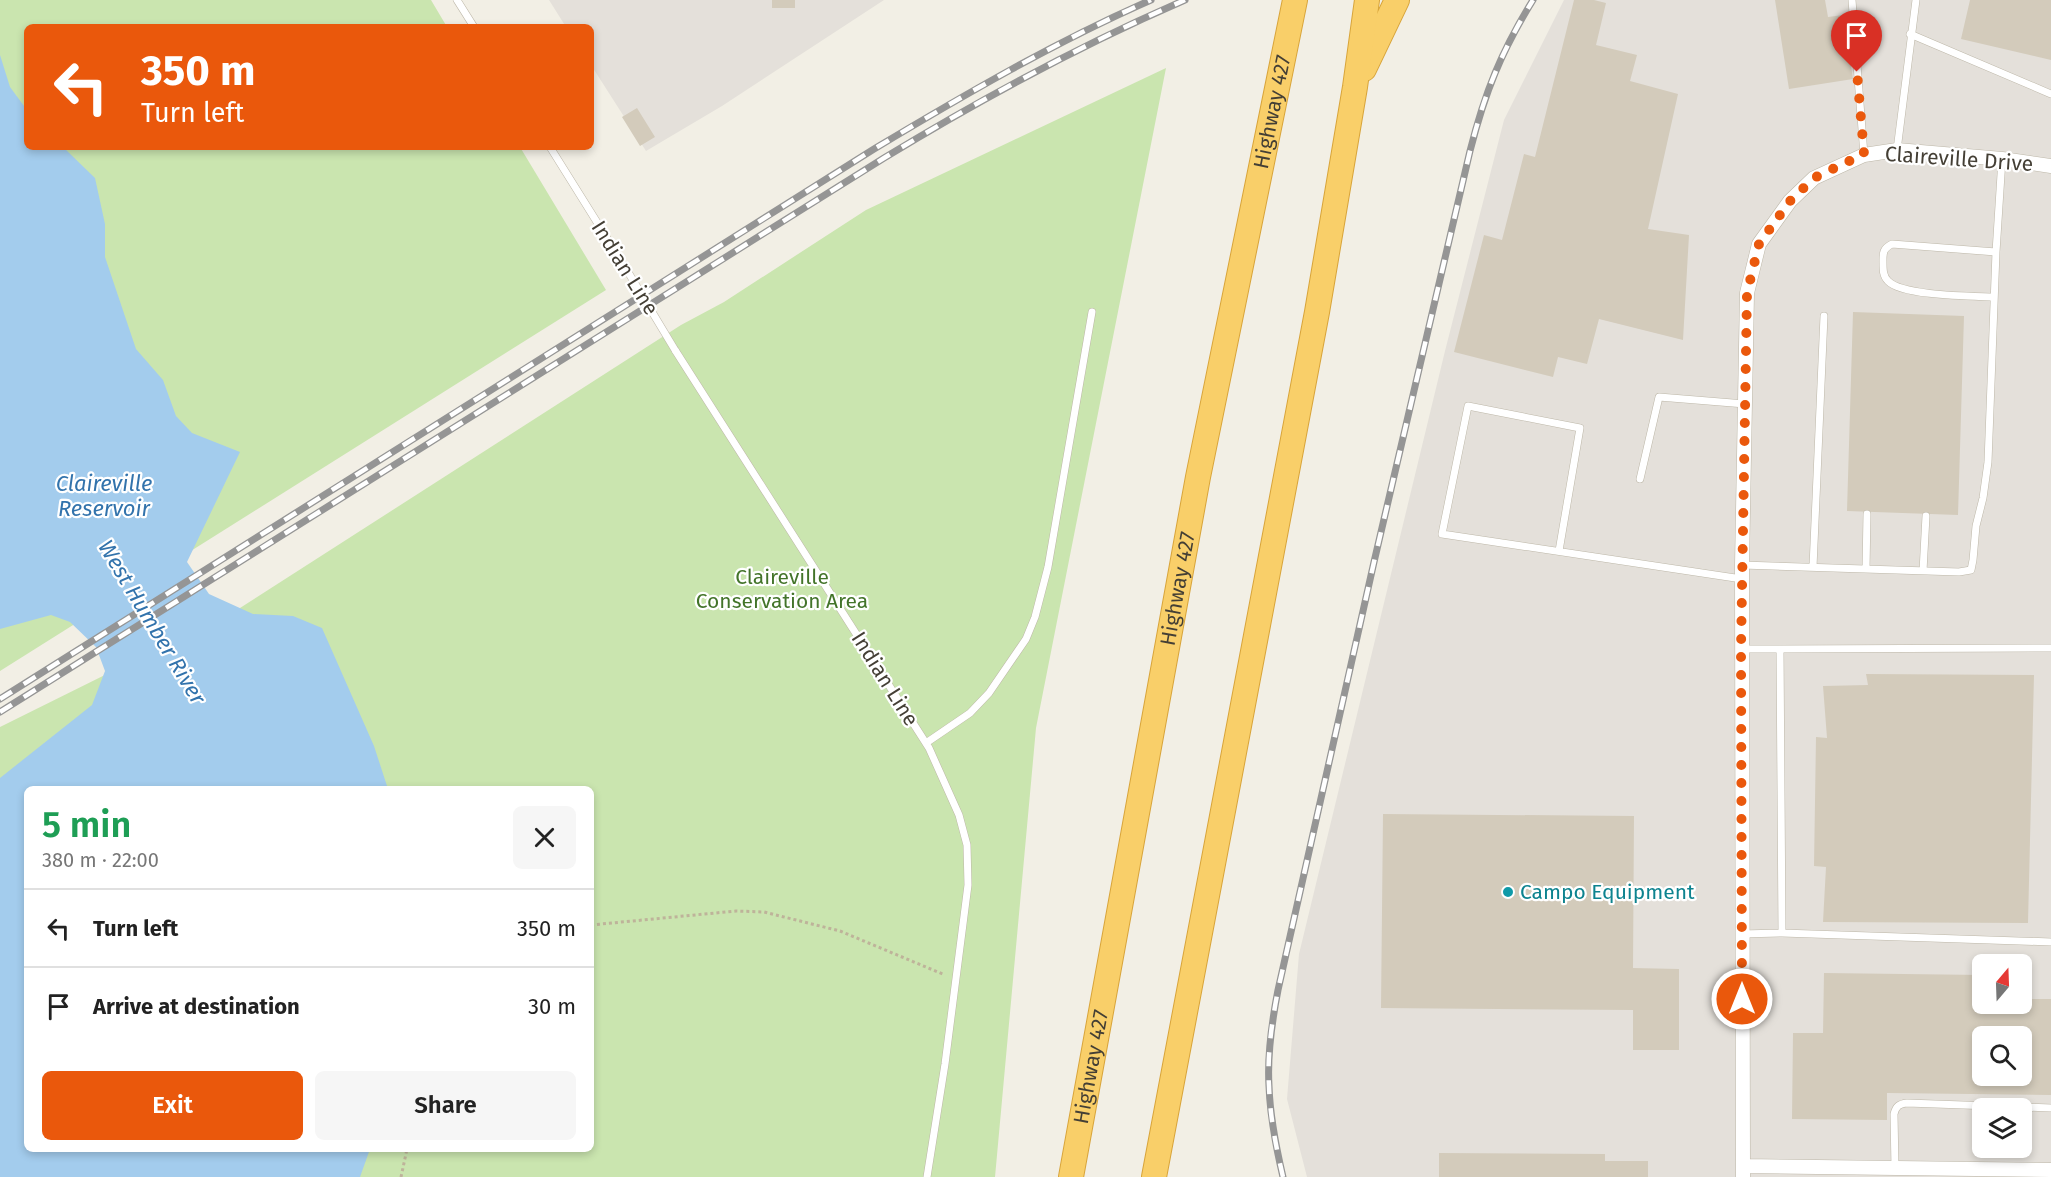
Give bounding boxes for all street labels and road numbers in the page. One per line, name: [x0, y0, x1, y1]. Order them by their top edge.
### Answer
street label: Highway 427: [1248, 53, 1296, 171]
street label: Claireville Drive: [1884, 141, 2034, 177]
street label: Indian Line: [586, 216, 664, 320]
street label: Highway 427: [1155, 529, 1201, 648]
street label: Indian Line: [846, 627, 924, 731]
street label: Highway 427: [1068, 1008, 1114, 1126]

